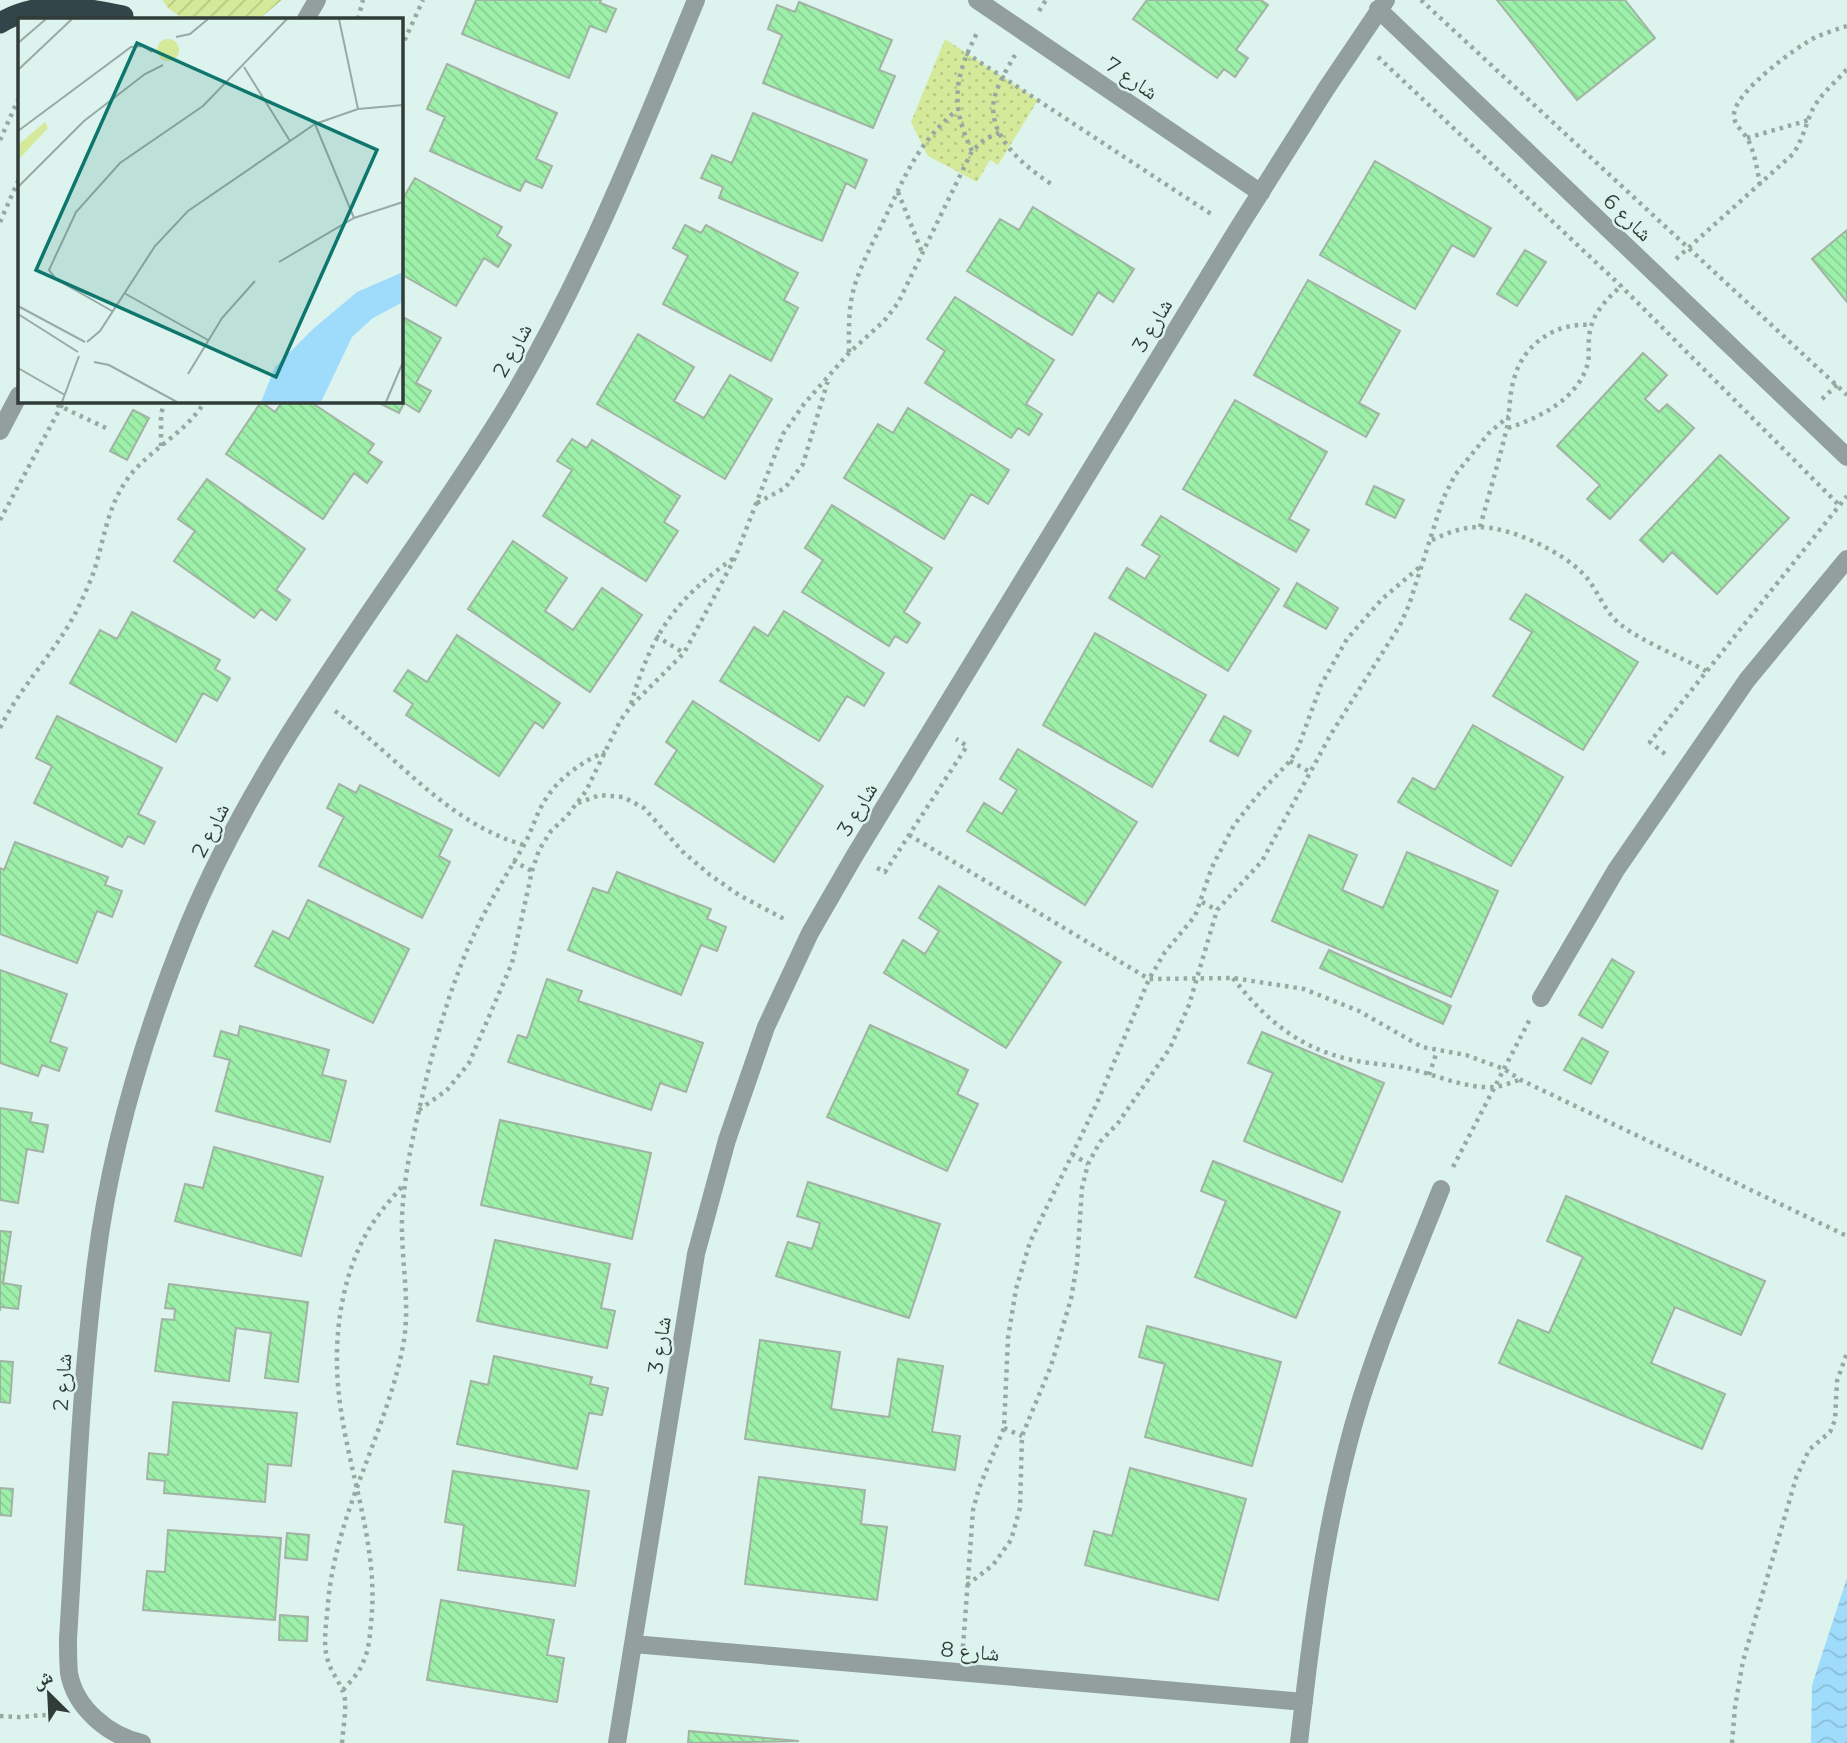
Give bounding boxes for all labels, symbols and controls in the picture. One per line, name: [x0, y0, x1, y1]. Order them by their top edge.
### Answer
inset map: [18, 18, 402, 402]
street label: شارع 7: [1100, 51, 1163, 105]
street label: شارع 6: [1598, 188, 1658, 247]
street label: شارع 3: [1127, 294, 1178, 357]
street label: شارع 2: [487, 319, 538, 382]
street label: شارع 3: [832, 778, 883, 841]
street label: شارع 2: [186, 799, 235, 862]
street label: شارع 3: [642, 1315, 677, 1375]
street label: شارع 2: [48, 1353, 77, 1412]
street label: شارع 8: [940, 1636, 1000, 1667]
north arrow: [14, 1659, 84, 1729]
text: ش: [28, 1664, 56, 1694]

